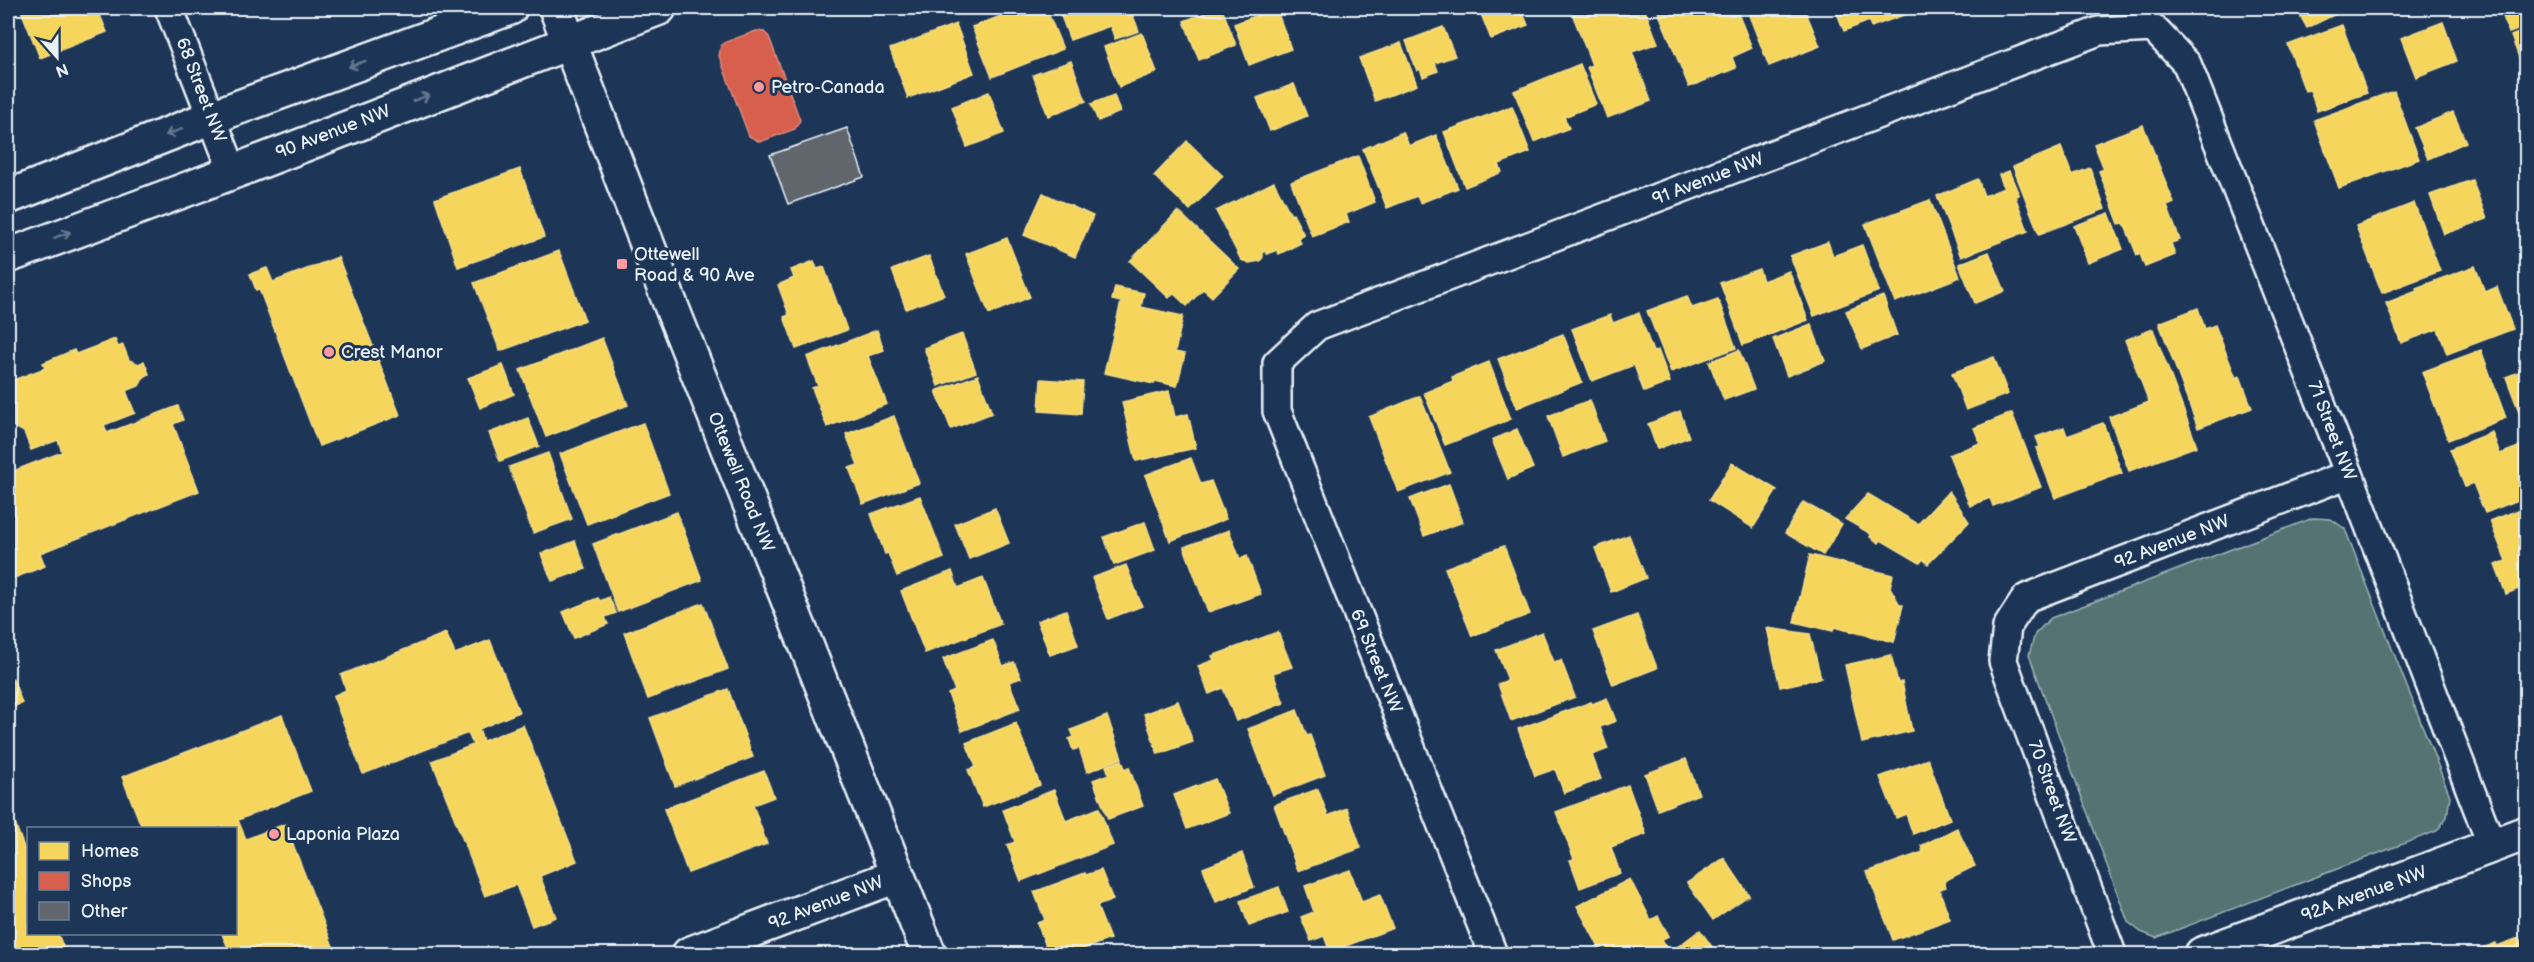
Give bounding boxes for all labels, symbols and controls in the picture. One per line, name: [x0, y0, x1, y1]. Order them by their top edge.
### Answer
north arrow: [27, 27, 87, 87]
street label: 68 Street NW: [171, 35, 231, 146]
text: N: [53, 59, 71, 81]
one-way arrow: [348, 59, 367, 70]
place label: Petro-Canada: [771, 77, 885, 98]
marker: Petro-Canada: [752, 80, 766, 94]
one-way arrow: [411, 92, 430, 103]
street label: 90 Avenue NW: [273, 100, 394, 164]
one-way arrow: [165, 127, 184, 138]
street label: 91 Avenue NW: [1649, 148, 1767, 210]
one-way arrow: [52, 229, 71, 240]
place label: Ottewell Road & 90 Ave: [634, 244, 755, 286]
marker: Ottewell Road & 90 Ave: [615, 257, 629, 271]
place label: Crest Manor: [341, 342, 443, 363]
marker: Crest Manor: [322, 345, 336, 359]
street label: 71 Street NW: [2303, 378, 2361, 484]
street label: Ottewell Road NW: [703, 409, 779, 556]
street label: 92 Avenue NW: [2112, 510, 2233, 574]
street label: 69 Street NW: [1346, 606, 1407, 717]
street label: 70 Street NW: [2024, 738, 2081, 847]
place label: Laponia Plaza: [286, 824, 400, 845]
legend: [27, 827, 237, 935]
marker: Laponia Plaza: [267, 827, 281, 841]
text: Homes: [81, 841, 139, 862]
street label: 92A Avenue NW: [2298, 861, 2430, 926]
text: Shops: [81, 871, 132, 892]
street label: 92 Avenue NW: [766, 871, 887, 935]
text: Other: [81, 901, 128, 922]

